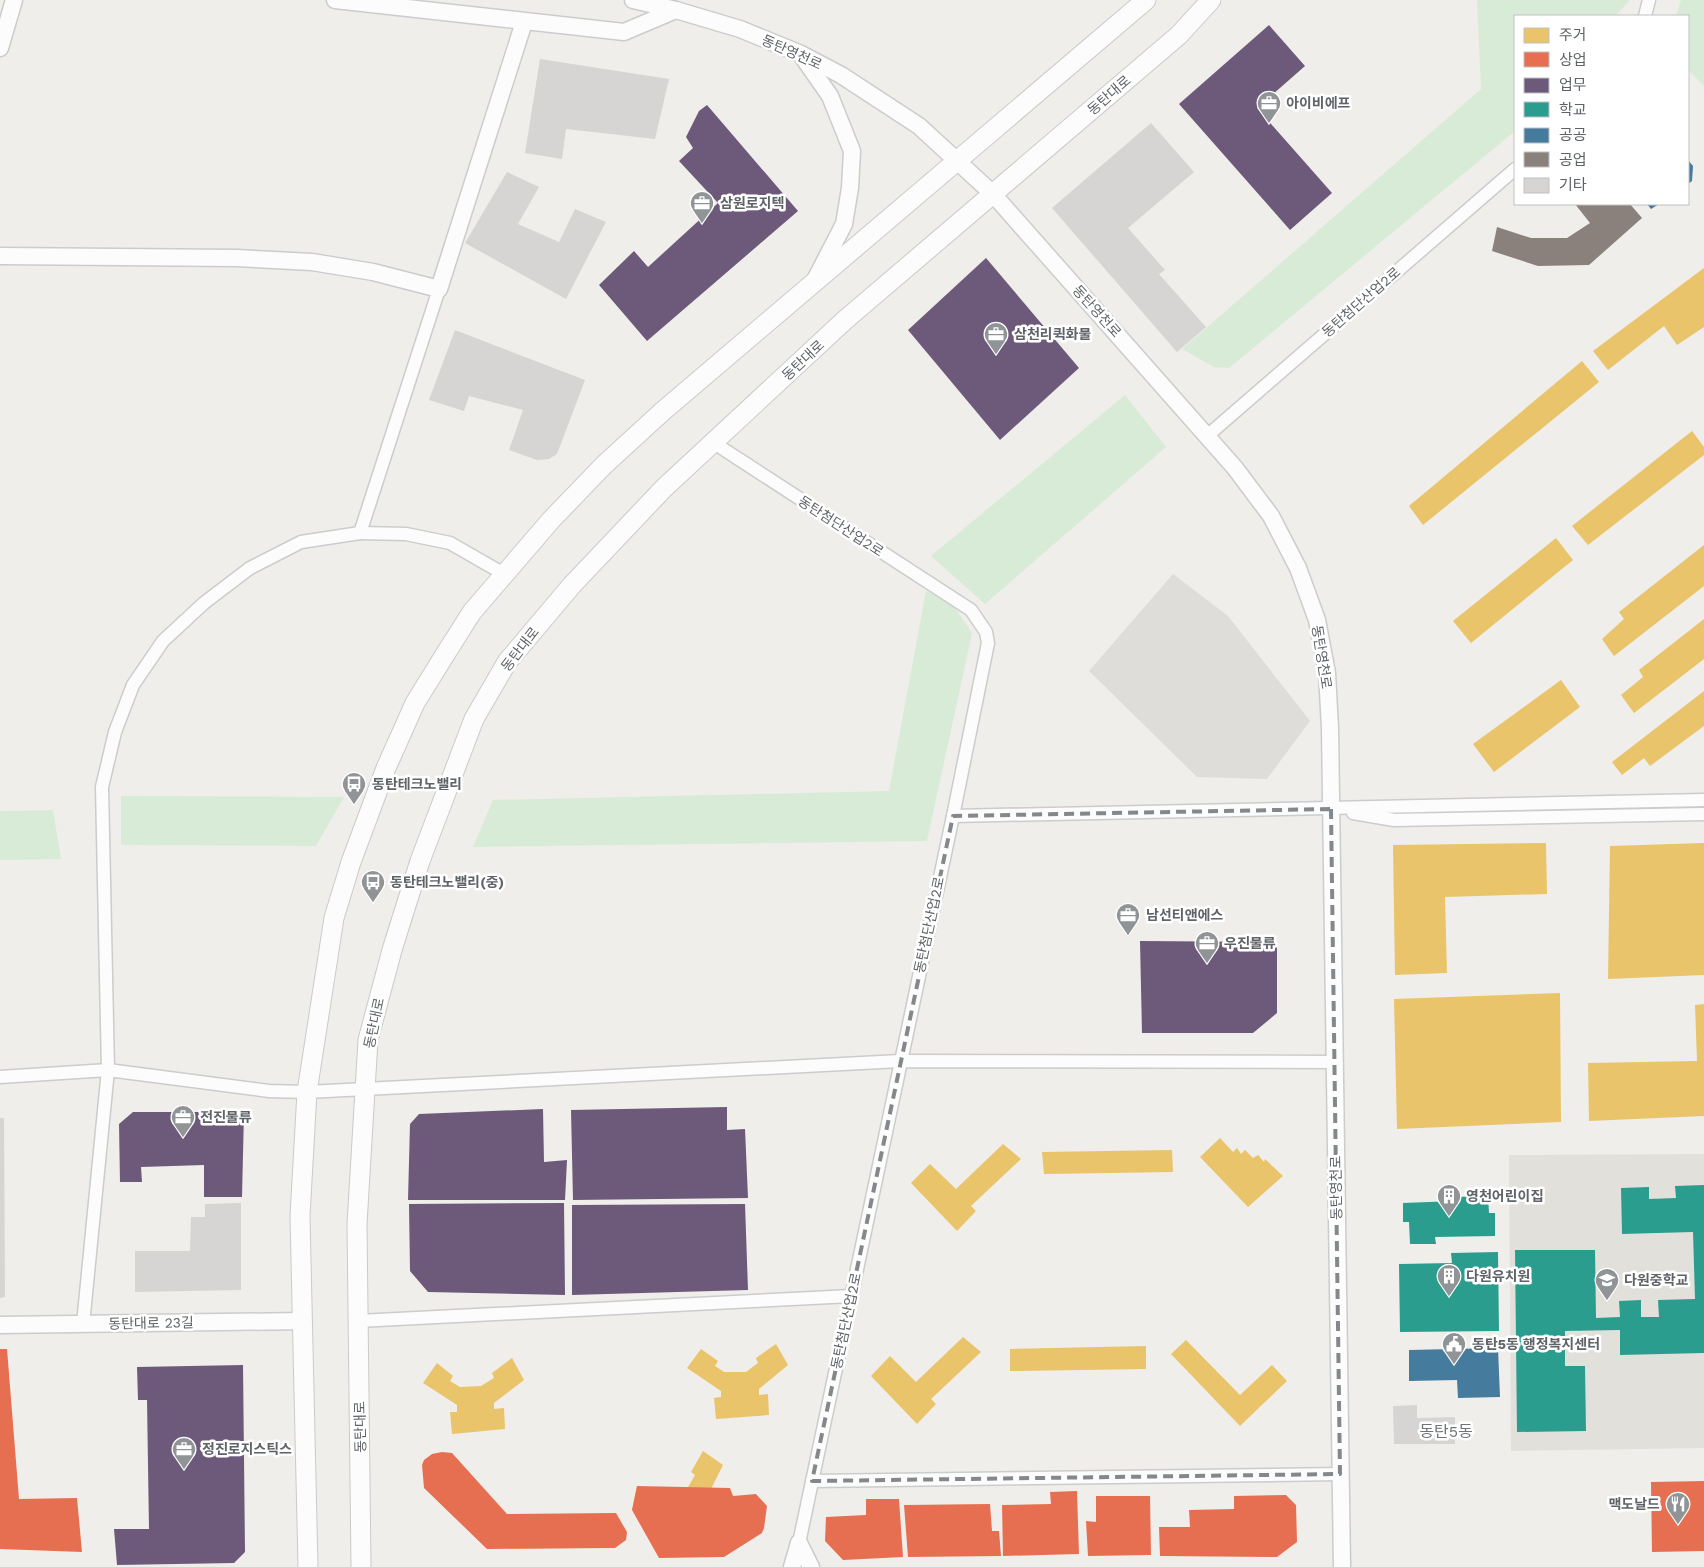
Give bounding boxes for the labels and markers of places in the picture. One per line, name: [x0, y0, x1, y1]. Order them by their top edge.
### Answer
office icon: 아이비에프: [1256, 90, 1282, 124]
place label: 아이비에프: [1286, 95, 1351, 111]
office icon: 삼원로지텍: [689, 190, 715, 224]
place label: 삼원로지텍: [720, 195, 784, 211]
office icon: 삼천리퀵화물: [983, 321, 1009, 355]
place label: 삼천리퀵화물: [1014, 326, 1091, 342]
bus stop icon: 동탄테크노밸리: [341, 771, 367, 805]
place label: 동탄테크노밸리: [372, 776, 462, 792]
bus stop icon: 동탄테크노밸리(중): [360, 869, 386, 903]
place label: 동탄테크노밸리(중): [390, 874, 504, 890]
office icon: 남선티앤에스: [1115, 902, 1141, 936]
place label: 남선티앤에스: [1146, 907, 1223, 923]
office icon: 우진물류: [1194, 930, 1220, 964]
place label: 우진물류: [1224, 935, 1276, 951]
office icon: 전진물류: [170, 1104, 196, 1138]
place label: 전진물류: [200, 1109, 252, 1125]
building icon: 영천어린이집: [1436, 1183, 1462, 1217]
place label: 영천어린이집: [1466, 1188, 1543, 1204]
building icon: 다원유치원: [1436, 1263, 1462, 1297]
school or university icon: 다원중학교: [1594, 1267, 1620, 1301]
place label: 다원유치원: [1466, 1268, 1530, 1284]
place label: 다원중학교: [1624, 1272, 1689, 1288]
public building icon: 동탄5동 행정복지센터: [1441, 1331, 1467, 1365]
place label: 동탄5동 행정복지센터: [1472, 1336, 1600, 1352]
office icon: 정진로지스틱스: [171, 1436, 197, 1470]
place label: 정진로지스틱스: [202, 1441, 292, 1457]
restaurant icon: 맥도날드: [1665, 1491, 1691, 1525]
place label: 맥도날드: [1608, 1496, 1660, 1512]

